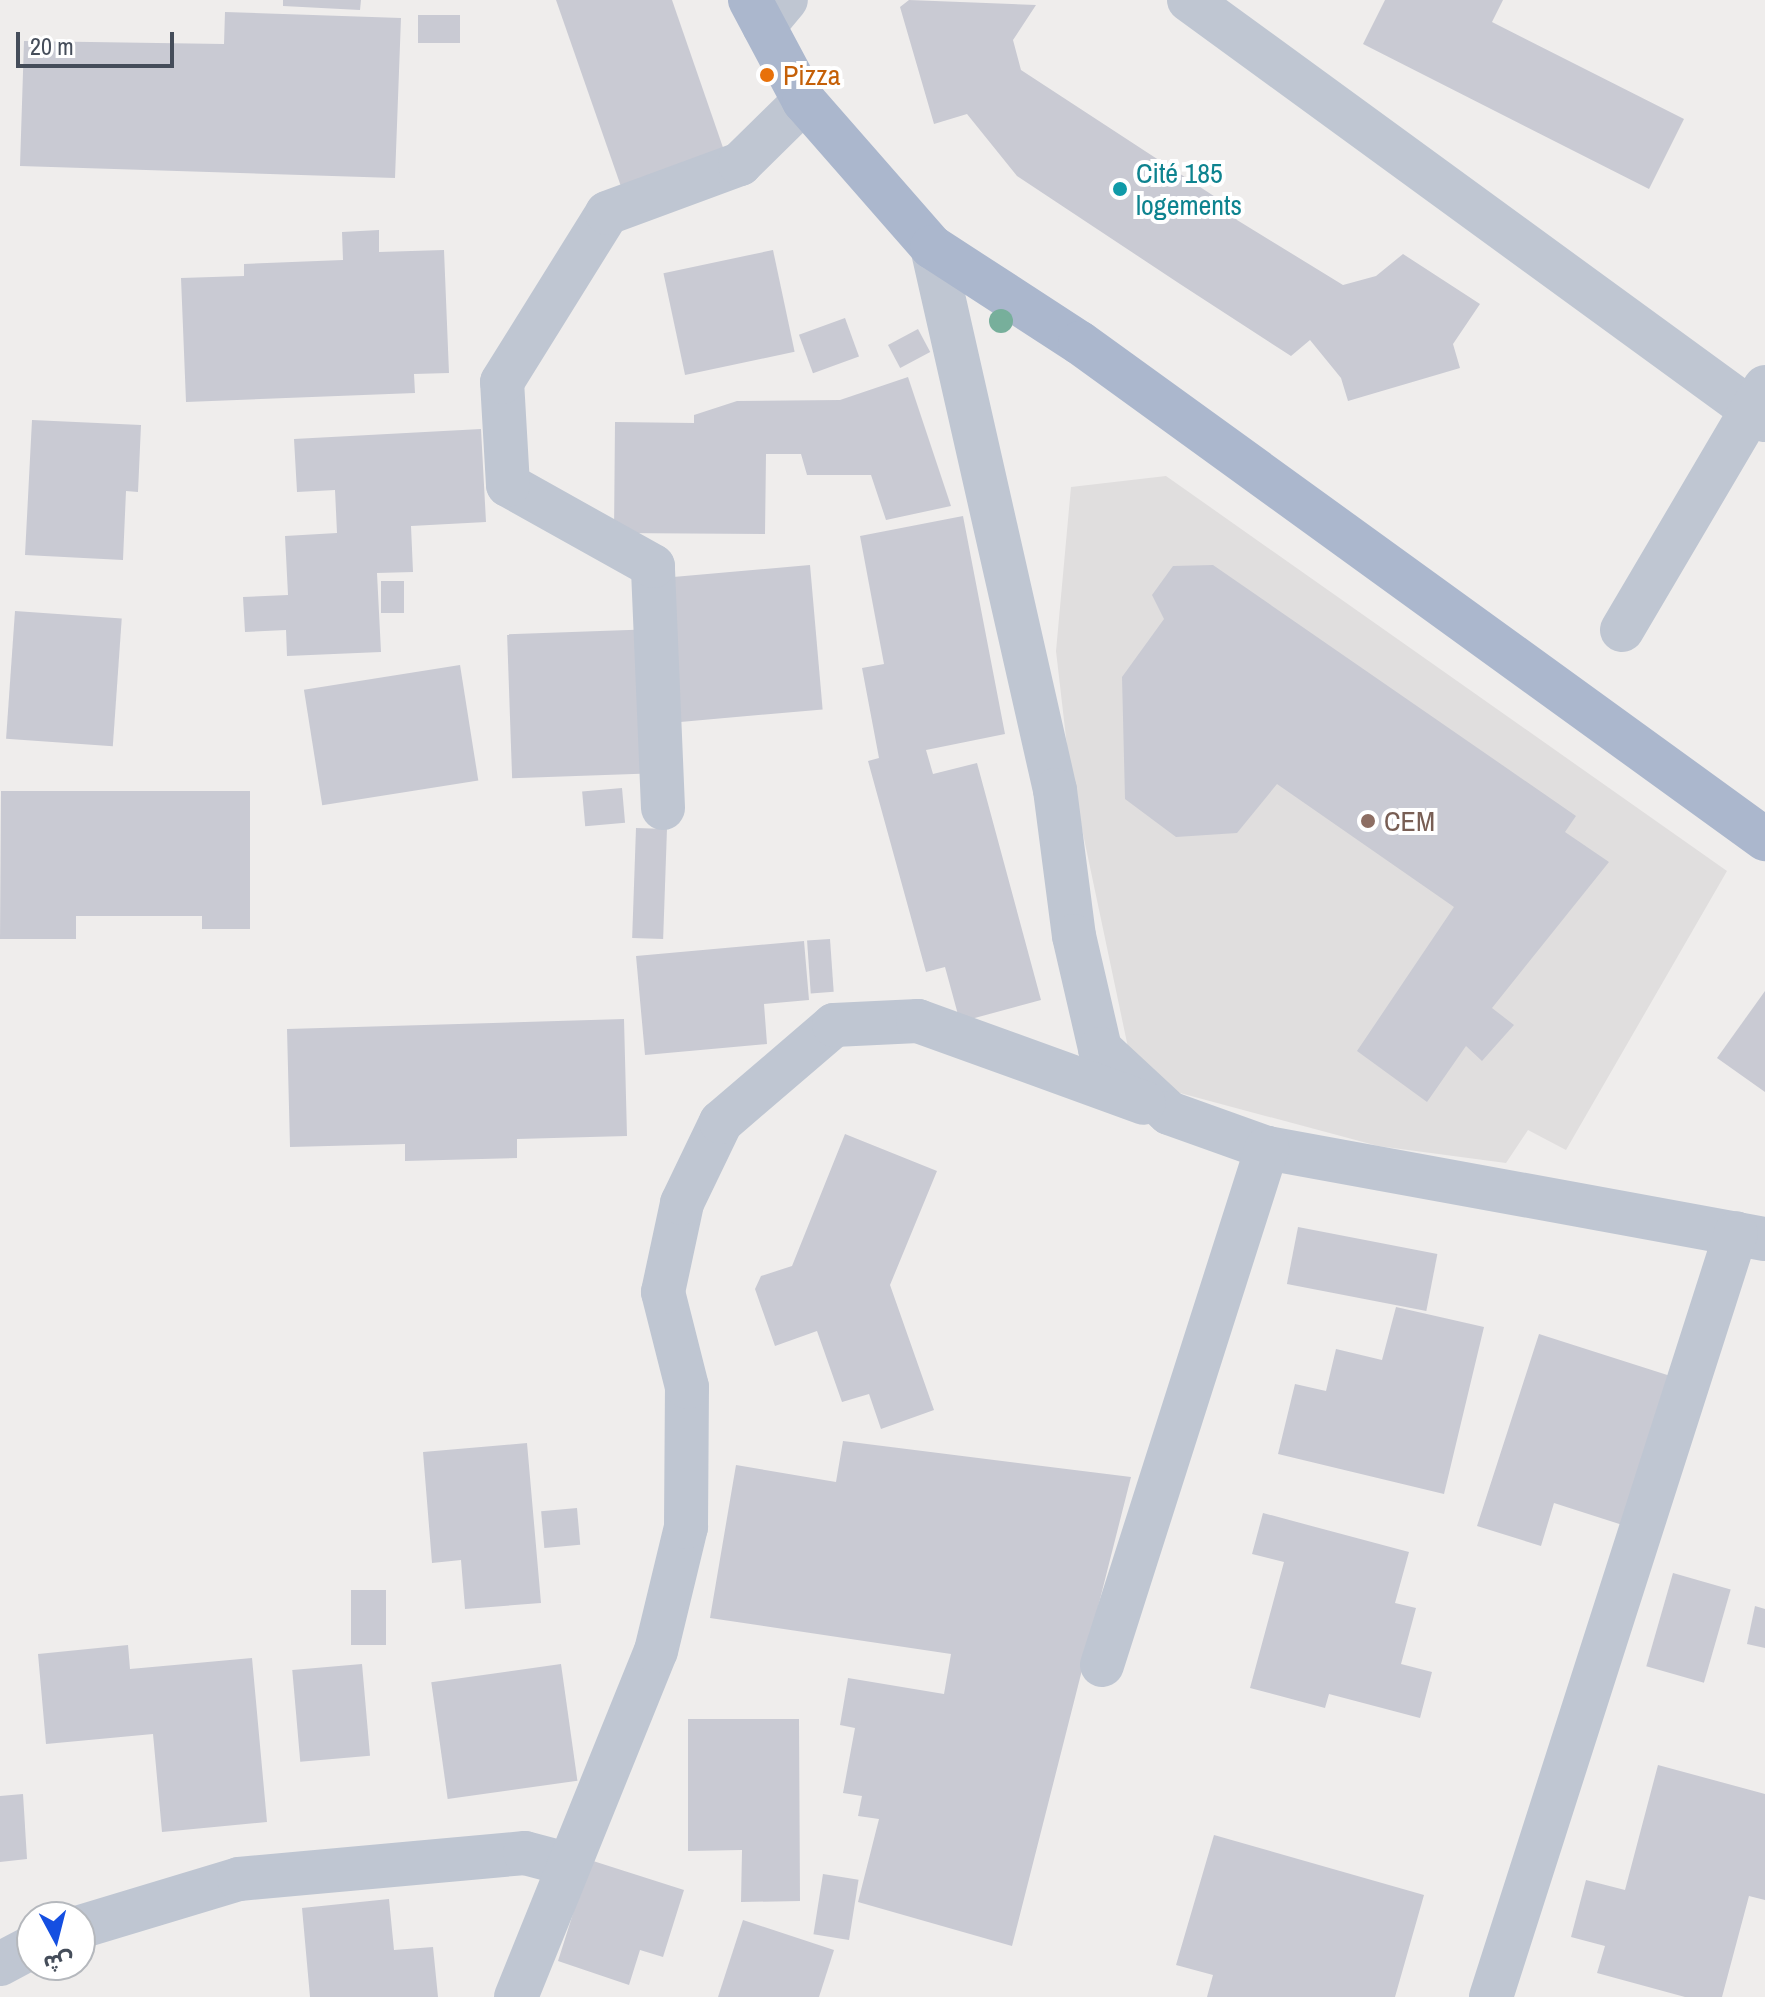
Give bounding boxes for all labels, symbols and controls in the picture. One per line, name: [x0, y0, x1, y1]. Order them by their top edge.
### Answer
scale bar: [20, 16, 178, 66]
text: 20 m: [30, 30, 74, 62]
place label: Pizza: [783, 58, 840, 92]
marker: Pizza: [758, 66, 776, 84]
place label: Cité 185 logements: [1136, 156, 1242, 222]
marker: Cité 185 logements: [1111, 180, 1129, 198]
place label: CEM: [1384, 804, 1435, 838]
marker: CEM: [1359, 812, 1377, 830]
north arrow: [16, 1901, 96, 1981]
text: ش: [42, 1946, 75, 1980]

